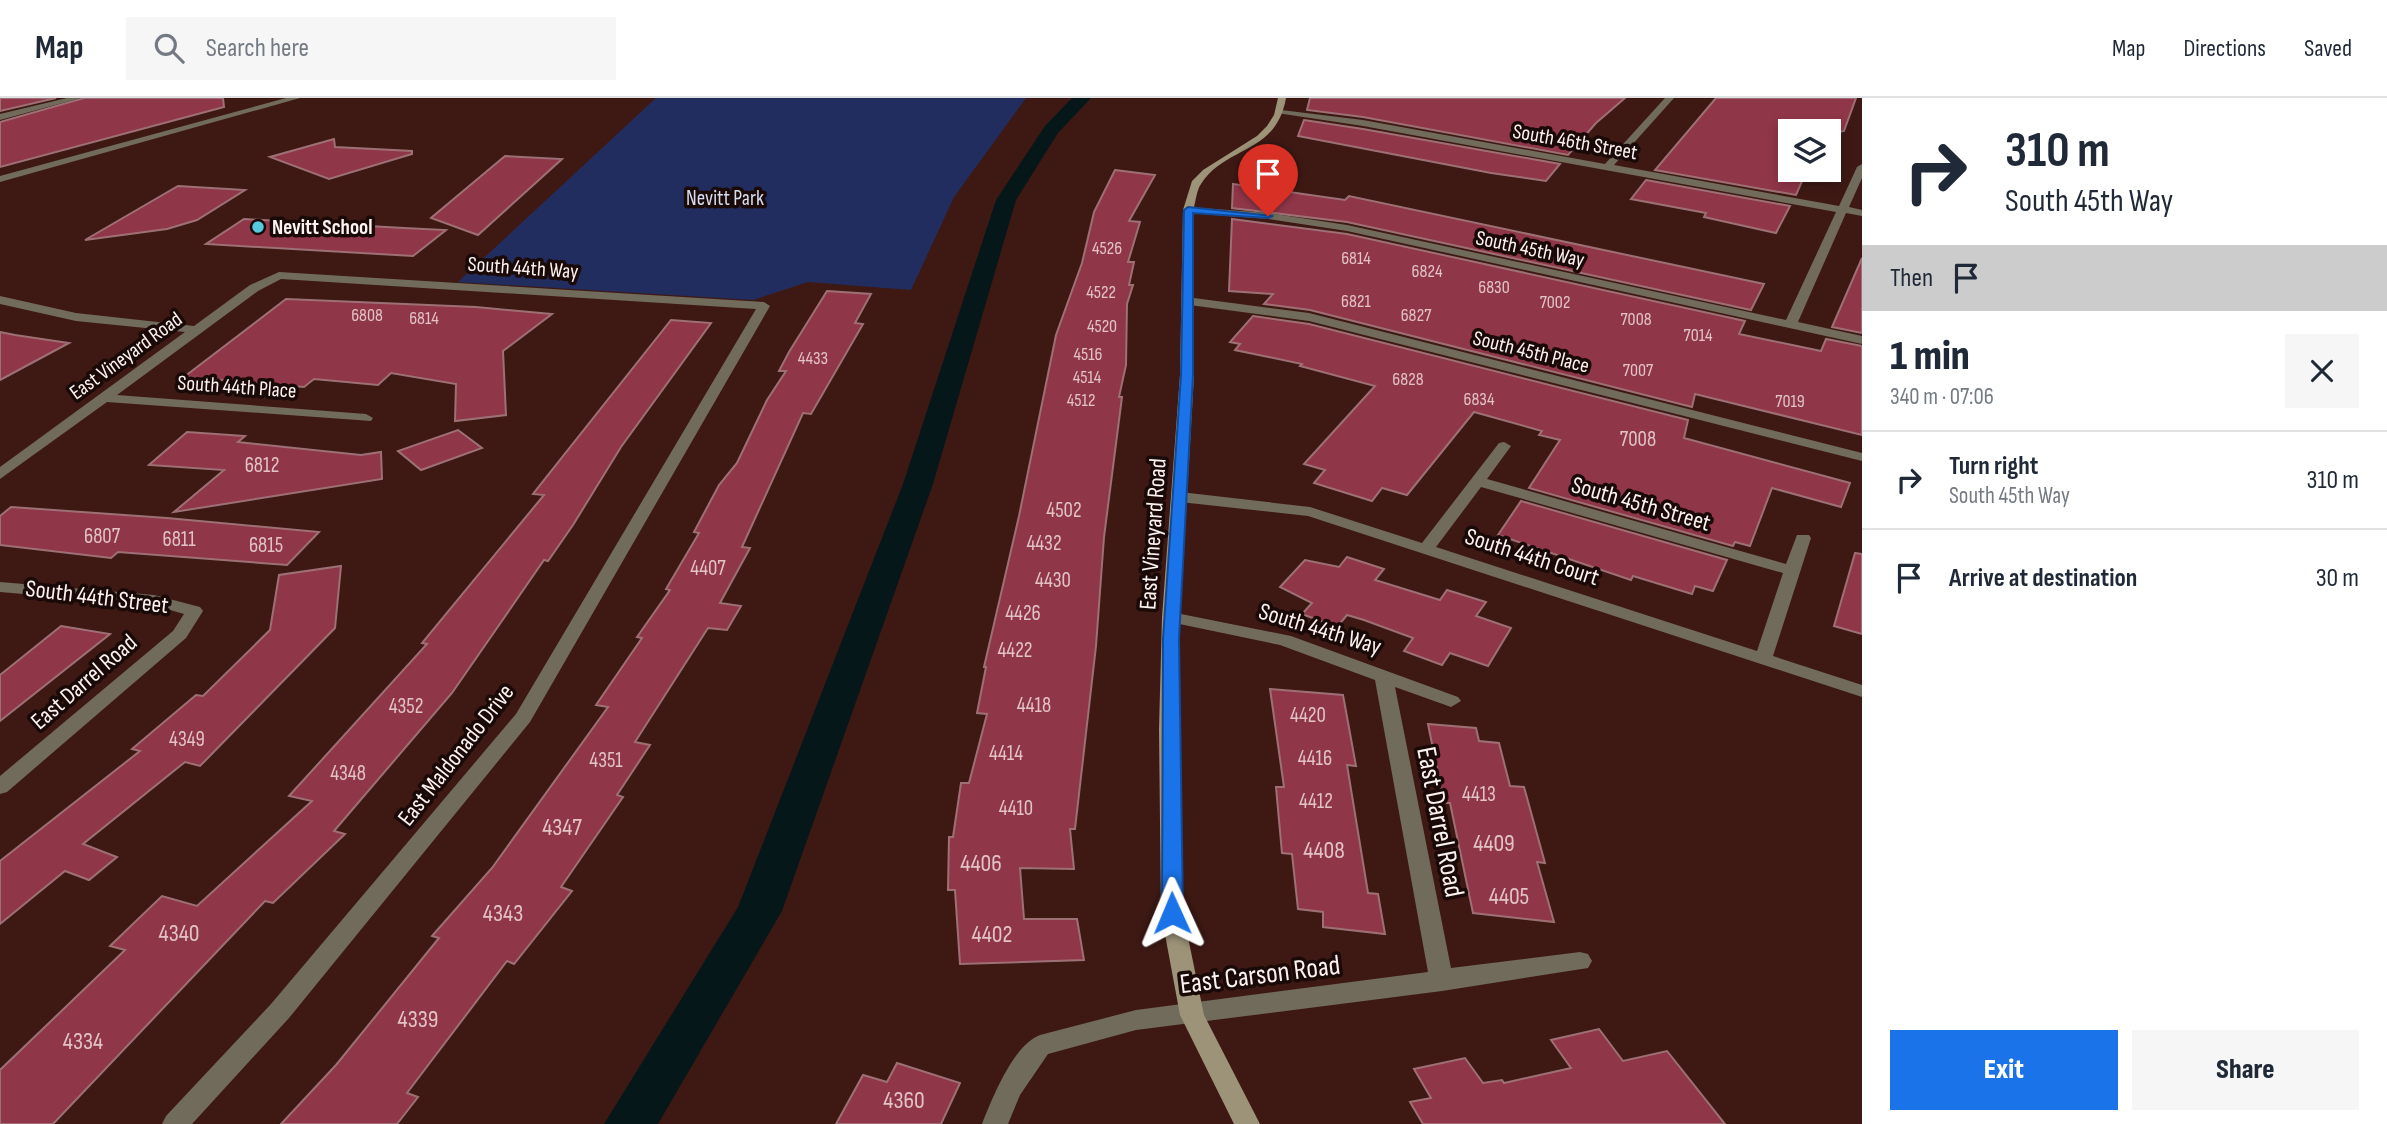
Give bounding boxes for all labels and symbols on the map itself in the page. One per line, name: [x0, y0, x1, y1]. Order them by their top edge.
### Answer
street label: South 46th Street: [1511, 119, 1639, 165]
pin: [1238, 144, 1298, 216]
park label: Nevitt Park: [686, 186, 764, 211]
place label: Nevitt School: [272, 215, 373, 240]
marker: Nevitt School: [250, 219, 266, 235]
street label: South 45th Way: [1473, 225, 1587, 273]
house number: 4526: [1092, 238, 1122, 259]
house number: 6814: [1341, 248, 1371, 269]
street label: South 44th Way: [467, 252, 579, 284]
house number: 6824: [1412, 261, 1443, 282]
house number: 6830: [1478, 277, 1510, 298]
house number: 4522: [1086, 282, 1116, 303]
house number: 6821: [1341, 291, 1372, 312]
house number: 7002: [1540, 292, 1570, 313]
house number: 6808: [351, 305, 383, 326]
house number: 6827: [1401, 305, 1432, 326]
street label: East Vineyard Road: [65, 307, 187, 405]
house number: 6814: [409, 308, 439, 329]
house number: 7008: [1620, 309, 1652, 330]
house number: 4520: [1087, 316, 1117, 337]
street label: South 45th Place: [1470, 325, 1592, 379]
house number: 7014: [1684, 325, 1713, 346]
house number: 4516: [1074, 344, 1103, 365]
house number: 4433: [798, 348, 828, 369]
house number: 7007: [1623, 360, 1654, 381]
house number: 4514: [1073, 367, 1102, 388]
house number: 6828: [1392, 369, 1424, 390]
street label: South 44th Place: [177, 370, 297, 404]
house number: 6834: [1464, 389, 1495, 410]
house number: 4512: [1067, 390, 1095, 411]
house number: 7019: [1775, 391, 1805, 412]
house number: 7008: [1620, 427, 1656, 452]
house number: 6812: [245, 453, 279, 478]
street label: East Vineyard Road: [1133, 457, 1173, 611]
street label: South 45th Street: [1568, 470, 1714, 538]
house number: 4502: [1046, 498, 1082, 523]
street label: South 44th Court: [1461, 522, 1603, 592]
house number: 6807: [84, 524, 121, 549]
house number: 6811: [162, 527, 196, 552]
house number: 4432: [1026, 531, 1062, 556]
house number: 6815: [249, 533, 283, 558]
house number: 4407: [690, 556, 726, 581]
house number: 4430: [1035, 568, 1071, 593]
street label: South 44th Street: [24, 574, 170, 620]
street label: South 44th Way: [1255, 597, 1385, 661]
house number: 4426: [1005, 601, 1041, 626]
street label: East Darrel Road: [25, 628, 143, 736]
house number: 4422: [997, 638, 1033, 663]
street label: East Maldonado Drive: [392, 678, 520, 832]
house number: 4418: [1017, 693, 1051, 718]
house number: 4352: [389, 694, 423, 719]
house number: 4420: [1290, 703, 1326, 728]
house number: 4349: [169, 727, 205, 752]
house number: 4414: [989, 741, 1023, 766]
street label: East Darrel Road: [1409, 744, 1471, 900]
house number: 4416: [1298, 746, 1332, 771]
house number: 4351: [589, 748, 623, 773]
house number: 4348: [330, 761, 366, 786]
house number: 4413: [1462, 782, 1496, 807]
house number: 4412: [1299, 789, 1333, 814]
house number: 4410: [999, 796, 1033, 821]
house number: 4347: [542, 813, 582, 842]
house number: 4409: [1473, 829, 1515, 858]
house number: 4408: [1303, 836, 1345, 865]
house number: 4406: [960, 849, 1002, 878]
position arrow: [1135, 876, 1209, 950]
house number: 4405: [1489, 882, 1529, 911]
house number: 4343: [483, 899, 523, 928]
house number: 4340: [159, 919, 199, 948]
house number: 4402: [972, 920, 1012, 949]
street label: East Carson Road: [1178, 949, 1342, 1001]
house number: 4339: [398, 1005, 438, 1034]
house number: 4334: [63, 1027, 103, 1056]
house number: 4360: [883, 1086, 925, 1115]

